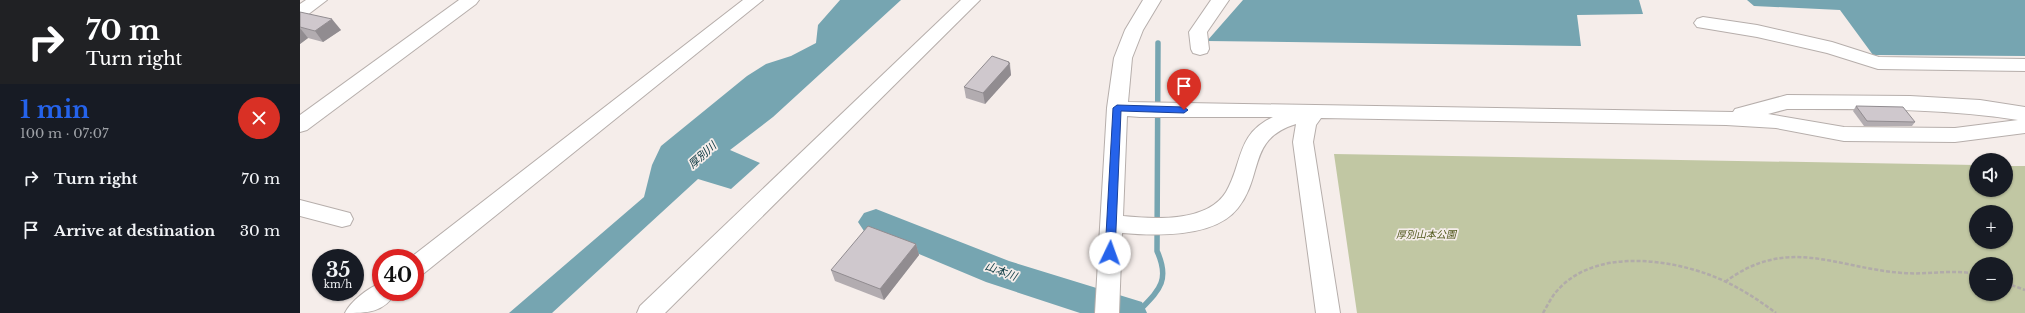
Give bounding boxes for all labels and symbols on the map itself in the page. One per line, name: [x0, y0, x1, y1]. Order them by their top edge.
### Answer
pin: [1167, 69, 1201, 110]
water label: 厚別川: [685, 138, 720, 171]
park label: 厚別山本公園: [1396, 228, 1458, 241]
position arrow: [1089, 232, 1131, 274]
speed limit sign: 40: [372, 249, 424, 301]
water label: 山本川: [983, 259, 1020, 284]

